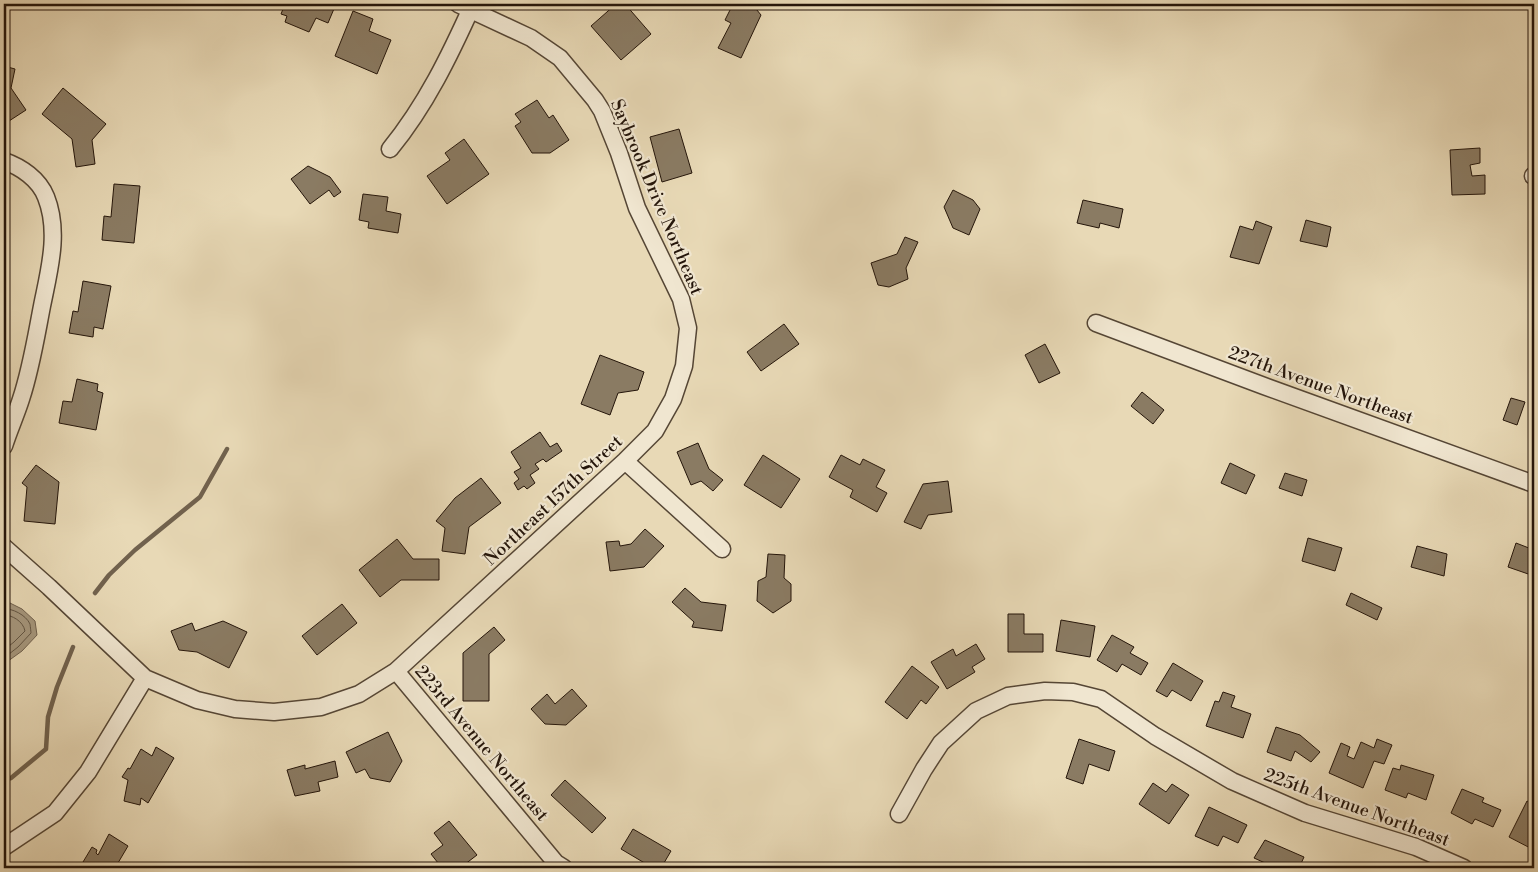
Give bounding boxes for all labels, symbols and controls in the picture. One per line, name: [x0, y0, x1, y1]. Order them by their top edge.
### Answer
street label: Saybrook Drive Northeast: [605, 96, 708, 299]
street label: 227th Avenue Northeast: [1225, 341, 1417, 430]
street label: Northeast 157th Street: [479, 430, 628, 571]
street label: 223rd Avenue Northeast: [410, 661, 554, 826]
street label: 225th Avenue Northeast: [1261, 763, 1453, 852]

